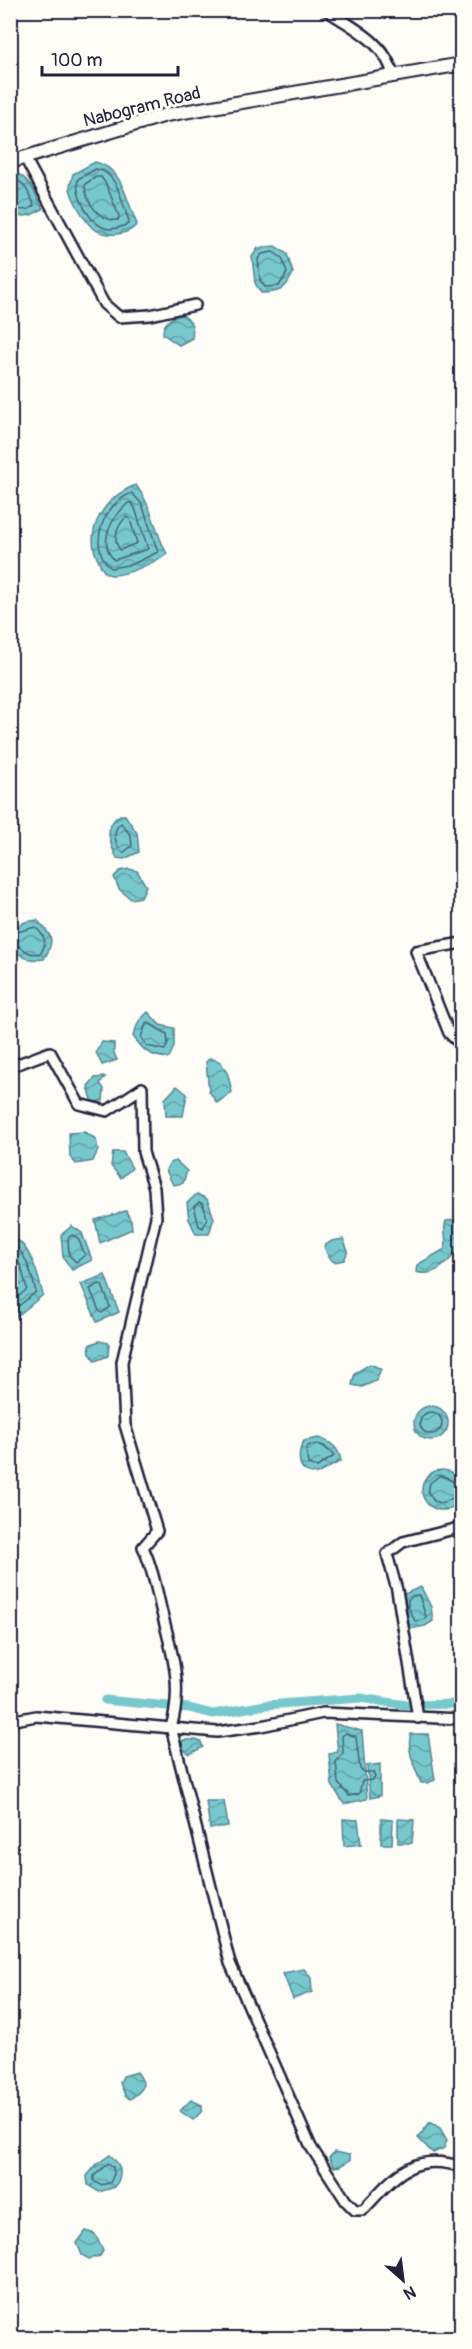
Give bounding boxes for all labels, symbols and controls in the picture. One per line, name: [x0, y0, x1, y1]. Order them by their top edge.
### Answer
scale bar: [42, 39, 178, 77]
text: 100 m: [51, 49, 103, 72]
street label: Nabogram Road: [81, 81, 203, 133]
north arrow: [373, 2250, 433, 2310]
text: N: [400, 2281, 419, 2304]

